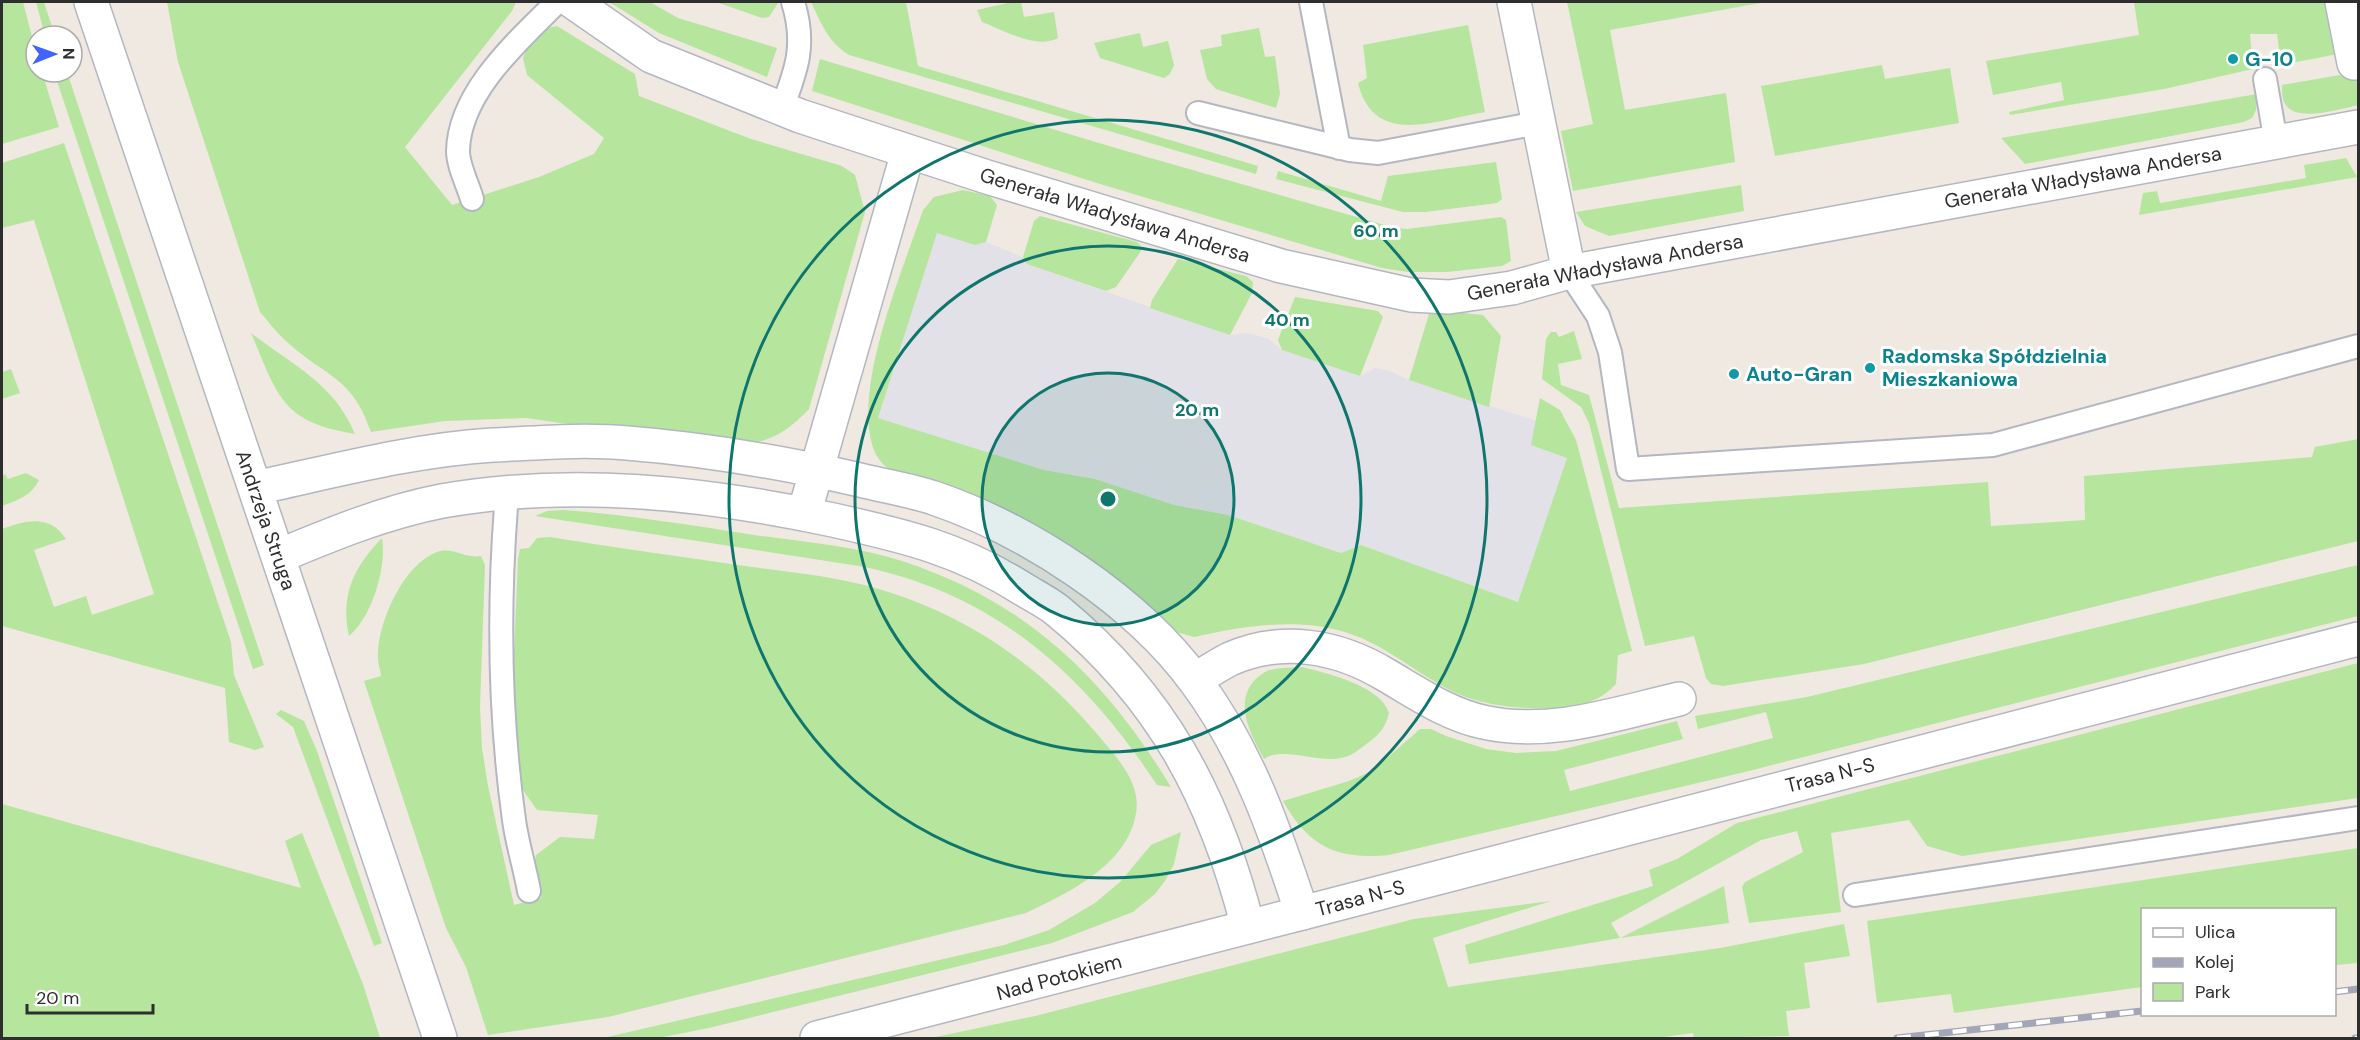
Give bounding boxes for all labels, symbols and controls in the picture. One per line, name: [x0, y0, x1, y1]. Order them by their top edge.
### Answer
north arrow: [24, 24, 84, 84]
place label: G-10: [2245, 46, 2293, 72]
text: N: [58, 48, 79, 60]
marker: G-10: [2226, 52, 2240, 66]
street label: Generała Władysława Andersa: [1942, 140, 2224, 214]
street label: Generała Władysława Andersa: [977, 161, 1253, 269]
text: 60 m: [1353, 219, 1399, 243]
street label: Generała Władysława Andersa: [1465, 227, 1745, 307]
text: 40 m: [1264, 308, 1310, 332]
place label: Radomska Spółdzielnia Mieszkaniowa: [1882, 343, 2107, 392]
place label: Auto-Gran: [1746, 361, 1852, 387]
marker: Radomska Spółdzielnia Mieszkaniowa: [1863, 361, 1877, 375]
marker: Auto-Gran: [1727, 367, 1741, 381]
text: 20 m: [1175, 398, 1219, 422]
street label: Andrzeja Struga: [230, 446, 302, 594]
centre of rings: [1098, 489, 1118, 509]
street label: Trasa N-S: [1783, 751, 1877, 799]
street label: Trasa N-S: [1313, 874, 1407, 922]
legend: [2141, 908, 2336, 1016]
text: Ulica: [2195, 920, 2235, 944]
street label: Nad Potokiem: [994, 948, 1124, 1006]
text: Kolej: [2195, 950, 2234, 974]
scale bar: [27, 977, 153, 1015]
text: Park: [2195, 980, 2231, 1004]
text: 20 m: [36, 986, 79, 1010]

